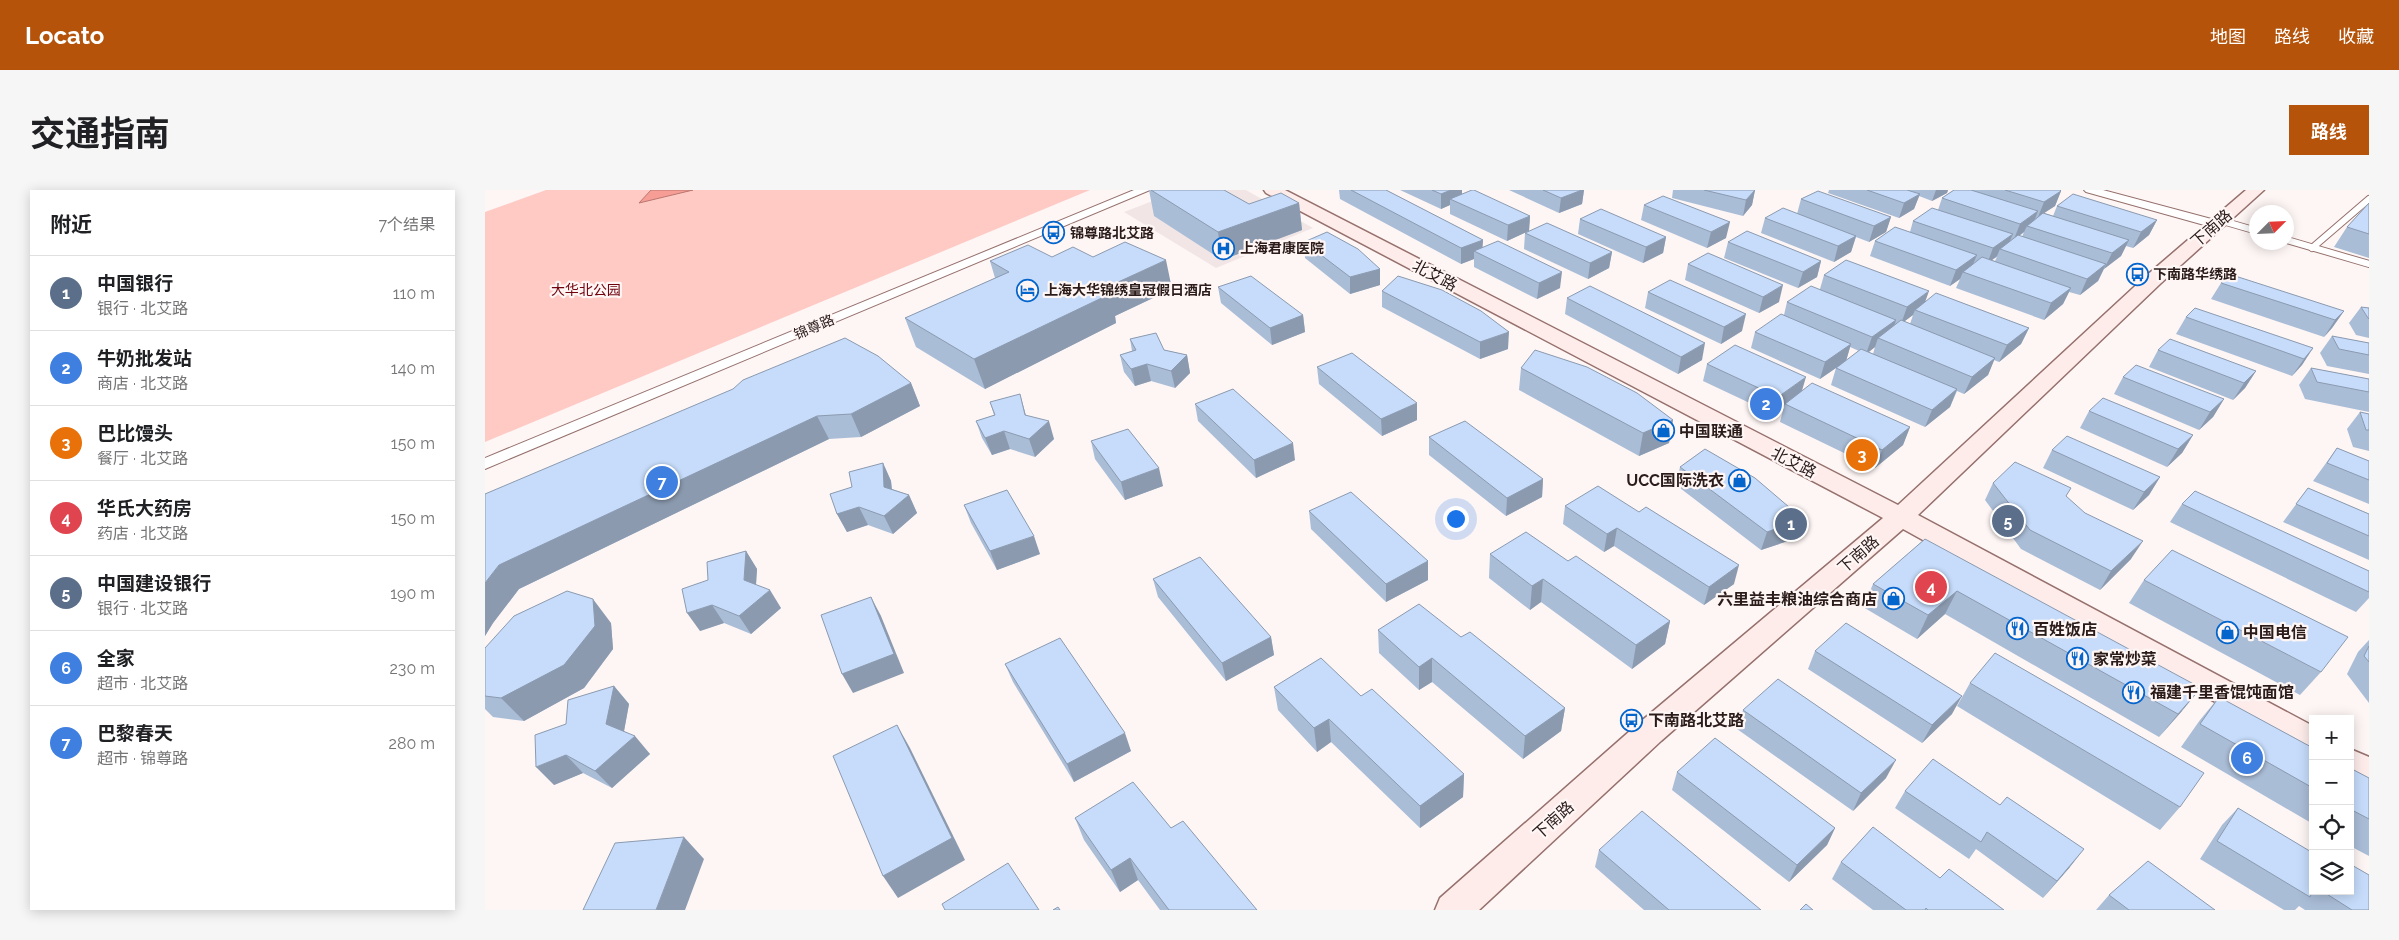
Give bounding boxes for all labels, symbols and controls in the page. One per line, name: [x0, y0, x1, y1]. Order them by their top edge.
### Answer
text: Locato: [25, 21, 104, 50]
text: 地图: [2210, 26, 2246, 47]
text: 路线: [2274, 26, 2310, 47]
text: 收藏: [2338, 26, 2374, 47]
button: 路线: [2289, 105, 2369, 155]
text: 交通指南: [30, 113, 170, 154]
street label: 下南路: [2187, 205, 2236, 251]
north arrow: [2249, 205, 2294, 250]
text: 附近: [50, 212, 92, 237]
text: 7个结果: [378, 215, 435, 234]
bus stop icon: 锦尊路北艾路: [1042, 221, 1066, 245]
place label: 锦尊路北艾路: [1070, 225, 1154, 241]
hospital icon: 上海君康医院: [1212, 236, 1236, 260]
place label: 上海君康医院: [1240, 240, 1324, 256]
street label: 北艾路: [1409, 256, 1460, 295]
bus stop icon: 下南路华绣路: [2125, 262, 2149, 286]
place label: 下南路华绣路: [2153, 266, 2237, 282]
text: 中国银行: [97, 272, 173, 294]
hotel icon: 上海大华锦绣皇冠假日酒店: [1016, 278, 1040, 302]
park label: 大华北公园: [551, 282, 621, 298]
place label: 上海大华锦绣皇冠假日酒店: [1044, 282, 1212, 298]
text: 1: [62, 284, 70, 303]
text: 110 m: [393, 284, 435, 303]
text: 银行 · 北艾路: [97, 299, 188, 318]
street label: 锦尊路: [792, 311, 836, 343]
text: 牛奶批发站: [97, 347, 192, 369]
text: 2: [61, 359, 71, 378]
text: 140 m: [391, 359, 435, 378]
text: 商店 · 北艾路: [97, 374, 188, 393]
pin: 2: [1750, 385, 1782, 423]
shop icon: 中国联通: [1651, 419, 1675, 443]
text: 巴比馒头: [97, 422, 173, 444]
place label: 中国联通: [1679, 422, 1743, 441]
text: 3: [62, 434, 70, 453]
text: 150 m: [391, 434, 435, 453]
pin: 3: [1846, 436, 1878, 474]
street label: 北艾路: [1768, 443, 1819, 482]
text: 餐厅 · 北艾路: [97, 449, 188, 468]
pin: 7: [646, 463, 678, 501]
shop icon: UCC国际洗衣: [1728, 468, 1752, 492]
place label: UCC国际洗衣: [1626, 471, 1724, 490]
text: 华氏大药房: [97, 497, 192, 519]
pin: 5: [1992, 502, 2024, 540]
pin: 1: [1775, 505, 1807, 543]
your location: [1443, 506, 1469, 532]
text: 4: [61, 509, 71, 528]
text: 150 m: [391, 509, 435, 528]
text: 药店 · 北艾路: [97, 524, 188, 543]
street label: 下南路: [1834, 531, 1883, 577]
pin: 4: [1915, 568, 1947, 606]
text: 中国建设银行: [97, 572, 211, 594]
text: 5: [62, 584, 70, 603]
text: 190 m: [390, 584, 435, 603]
shop icon: 六里益丰粮油综合商店: [1881, 587, 1905, 611]
place label: 六里益丰粮油综合商店: [1717, 590, 1877, 609]
text: 银行 · 北艾路: [97, 599, 188, 618]
restaurant icon: 百姓饭店: [2005, 617, 2029, 641]
place label: 百姓饭店: [2033, 620, 2097, 639]
shop icon: 中国电信: [2215, 620, 2239, 644]
place label: 中国电信: [2243, 623, 2307, 642]
text: 全家: [97, 647, 135, 669]
restaurant icon: 家常炒菜: [2065, 647, 2089, 671]
place label: 家常炒菜: [2093, 650, 2157, 669]
text: 6: [61, 659, 71, 678]
text: 230 m: [390, 659, 435, 678]
text: 超市 · 北艾路: [97, 674, 188, 693]
restaurant icon: 福建千里香馄饨面馆: [2122, 680, 2146, 704]
place label: 福建千里香馄饨面馆: [2150, 683, 2294, 702]
bus stop icon: 下南路北艾路: [1620, 708, 1644, 732]
place label: 下南路北艾路: [1648, 711, 1744, 730]
map controls: [2309, 715, 2354, 895]
button: +: [2309, 715, 2354, 760]
text: 巴黎春天: [97, 722, 173, 744]
text: 7: [62, 734, 70, 753]
text: 280 m: [389, 734, 435, 753]
pin: 6: [2231, 739, 2263, 777]
text: 超市 · 锦尊路: [97, 749, 188, 768]
button: −: [2309, 760, 2354, 805]
street label: 下南路: [1529, 797, 1578, 843]
button: locate: [2309, 805, 2354, 850]
button: layers: [2309, 850, 2354, 895]

